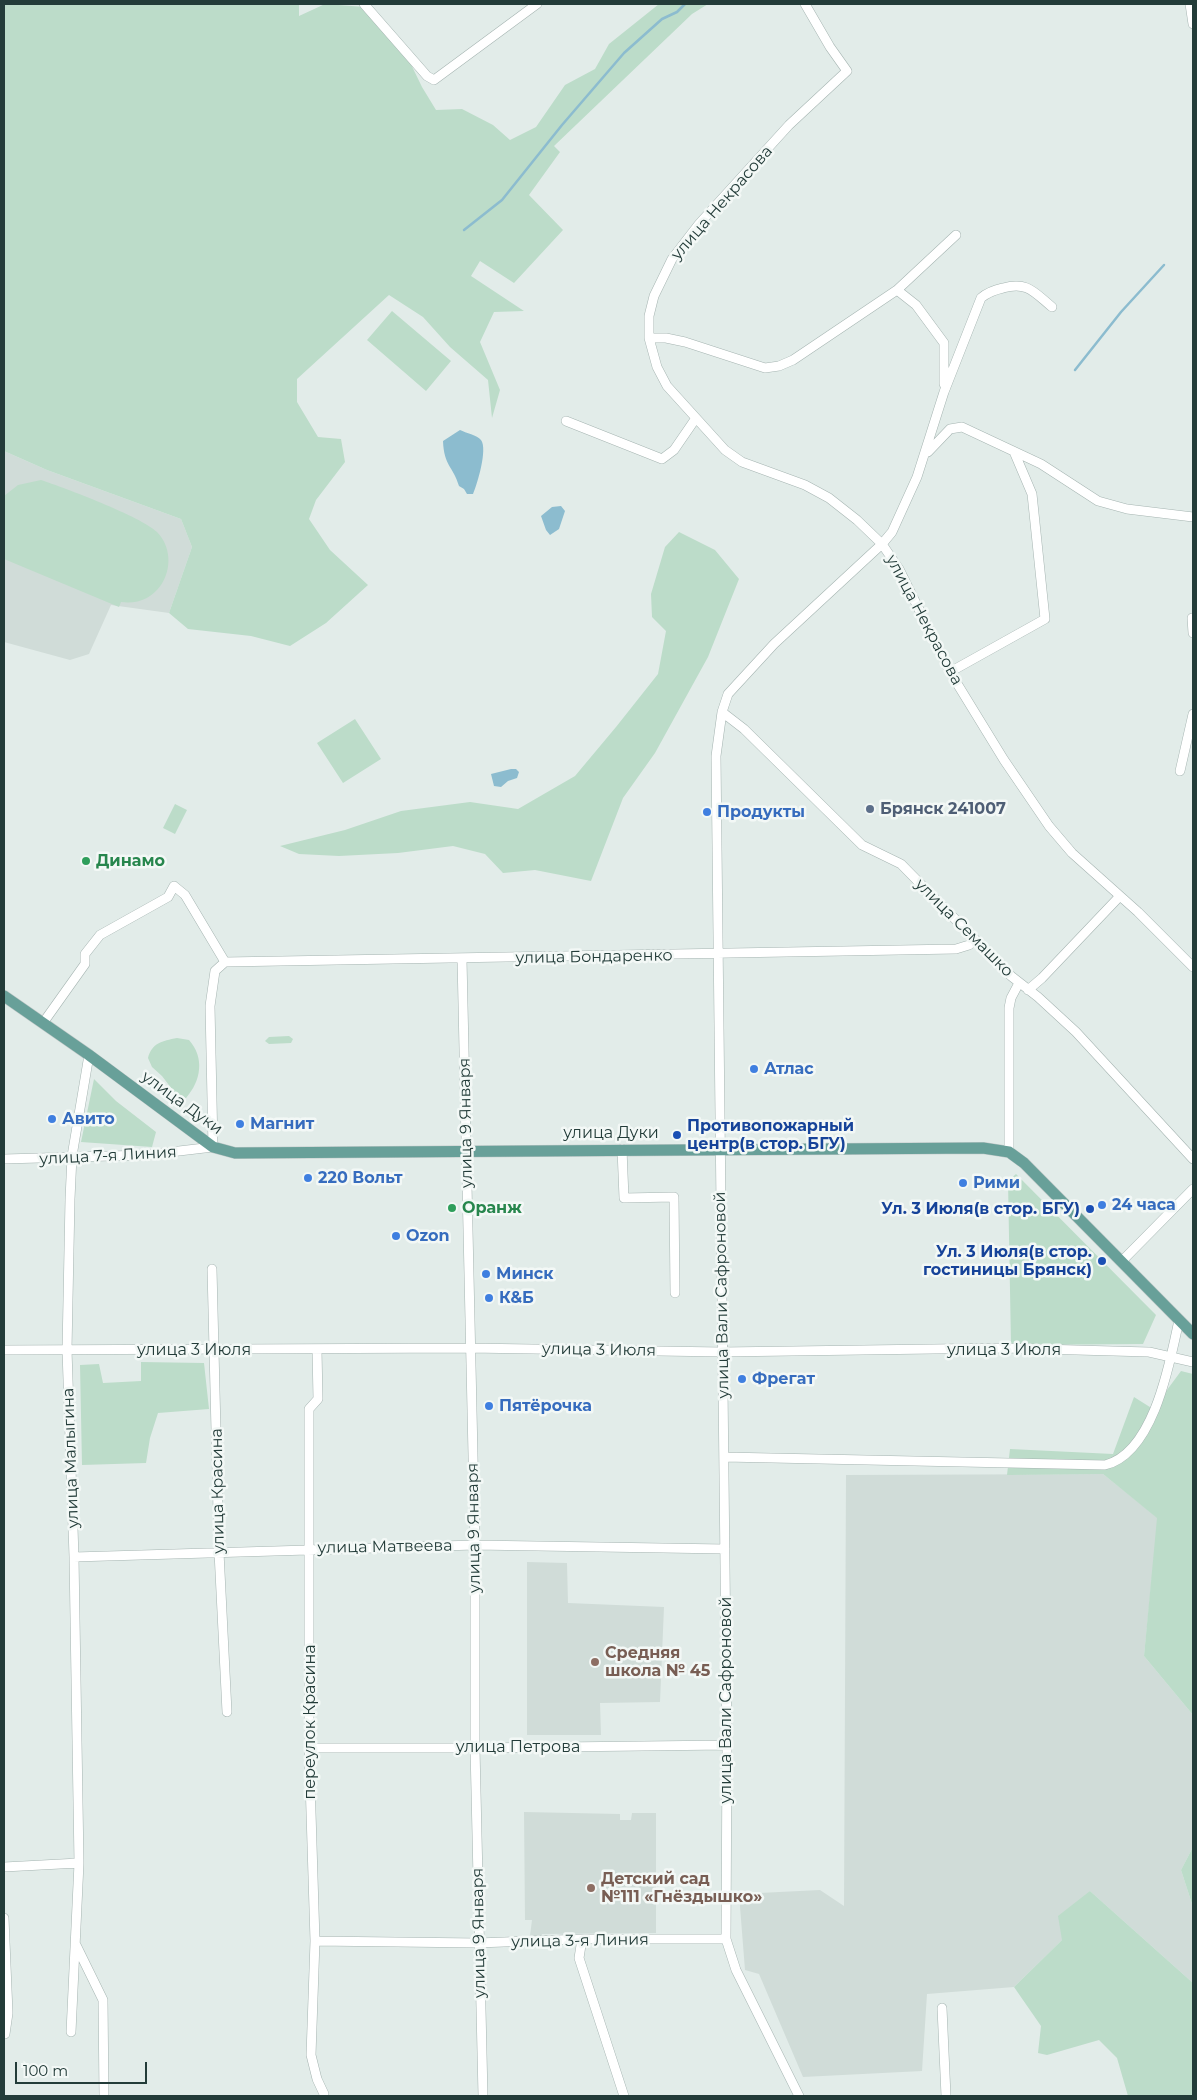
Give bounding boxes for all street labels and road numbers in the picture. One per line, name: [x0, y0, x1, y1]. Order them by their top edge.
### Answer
street label: улица Некрасова: [667, 142, 777, 264]
street label: улица Некрасова: [882, 552, 966, 688]
street label: улица Семашко: [911, 875, 1017, 981]
street label: улица Бондаренко: [515, 946, 673, 968]
street label: улица 9 Января: [455, 1058, 477, 1188]
street label: улица Дуки: [138, 1067, 226, 1139]
street label: улица Дуки: [563, 1123, 659, 1143]
street label: улица 7-я Линия: [39, 1143, 177, 1169]
street label: улица Вали Сафроновой: [711, 1191, 733, 1399]
street label: улица 3 Июля: [542, 1339, 656, 1361]
street label: улица 3 Июля: [137, 1340, 251, 1360]
street label: улица 3 Июля: [947, 1340, 1061, 1360]
street label: улица Малыгина: [59, 1388, 83, 1528]
street label: улица Красина: [207, 1428, 229, 1554]
street label: улица 9 Января: [463, 1463, 485, 1593]
street label: улица Матвеева: [317, 1536, 453, 1558]
street label: улица Вали Сафроновой: [716, 1596, 736, 1804]
street label: переулок Красина: [300, 1644, 320, 1800]
street label: улица Петрова: [456, 1737, 580, 1757]
street label: улица 9 Января: [468, 1868, 490, 1998]
street label: улица 3-я Линия: [511, 1930, 649, 1952]

